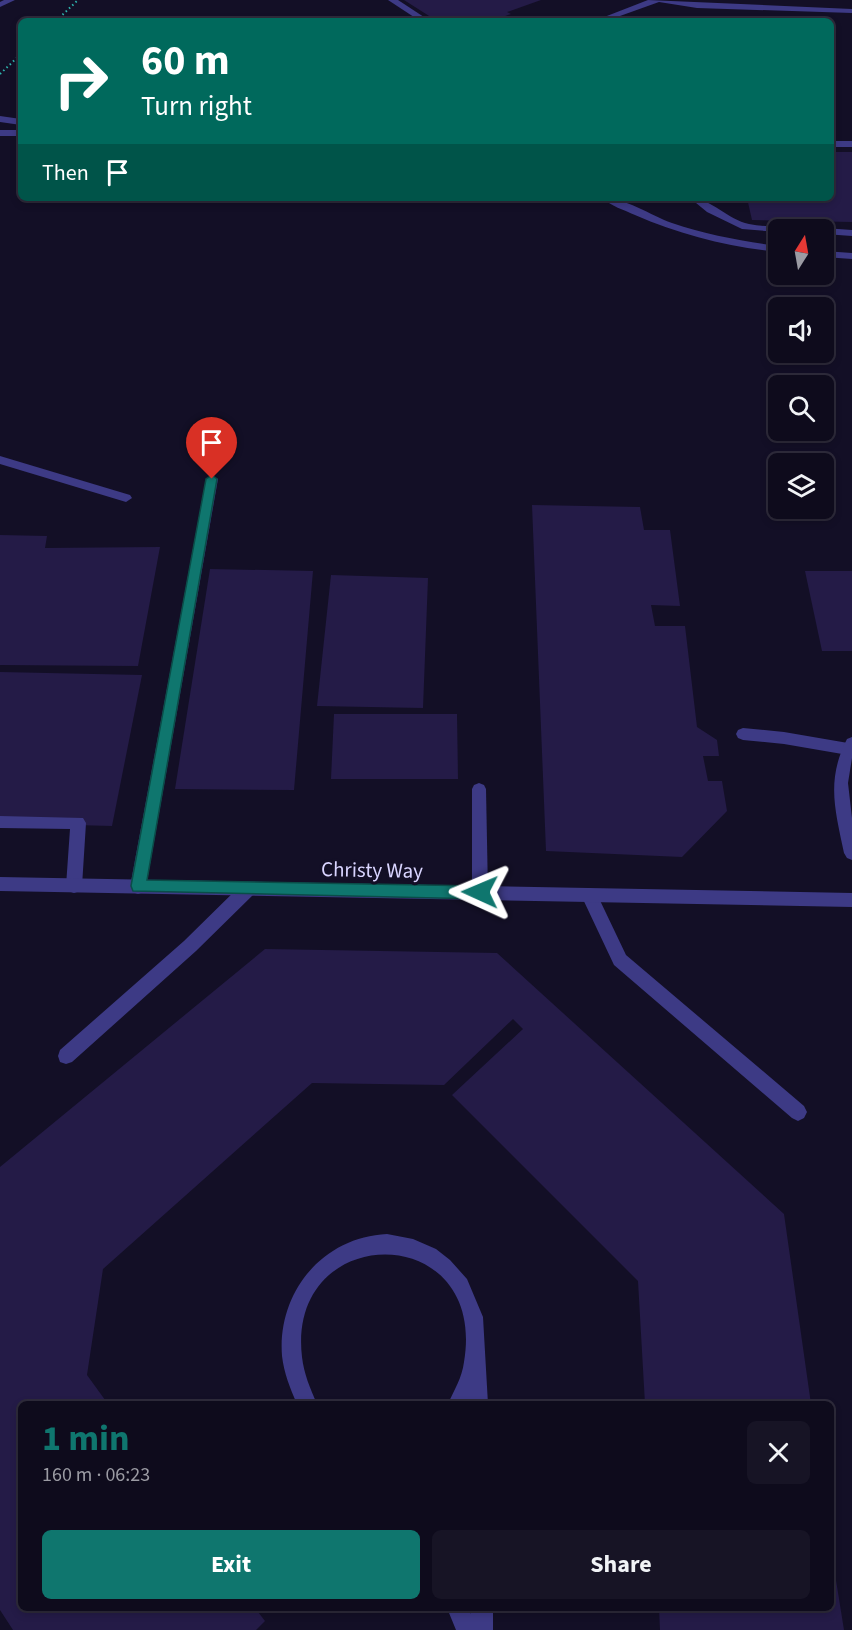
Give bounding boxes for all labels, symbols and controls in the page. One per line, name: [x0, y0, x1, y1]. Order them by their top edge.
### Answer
text: 60 m: [141, 31, 230, 91]
icon: right: [42, 42, 120, 120]
text: Turn right: [141, 87, 252, 126]
icon: arrive: [101, 156, 134, 189]
text: Then: [42, 157, 89, 189]
north arrow: [768, 219, 834, 285]
map controls: [768, 219, 834, 519]
button: sound: [768, 297, 834, 363]
button: search: [768, 375, 834, 441]
pin: [186, 417, 237, 479]
icon: arrive: [195, 426, 228, 459]
button: layers: [768, 453, 834, 519]
street label: Christy Way: [321, 854, 423, 886]
position arrow: [448, 860, 512, 924]
text: 1 min: [42, 1413, 130, 1464]
button: close: [747, 1421, 810, 1484]
text: 160 m · 06:23: [42, 1461, 150, 1489]
button: Exit: [42, 1530, 420, 1599]
button: Share: [432, 1530, 810, 1599]

